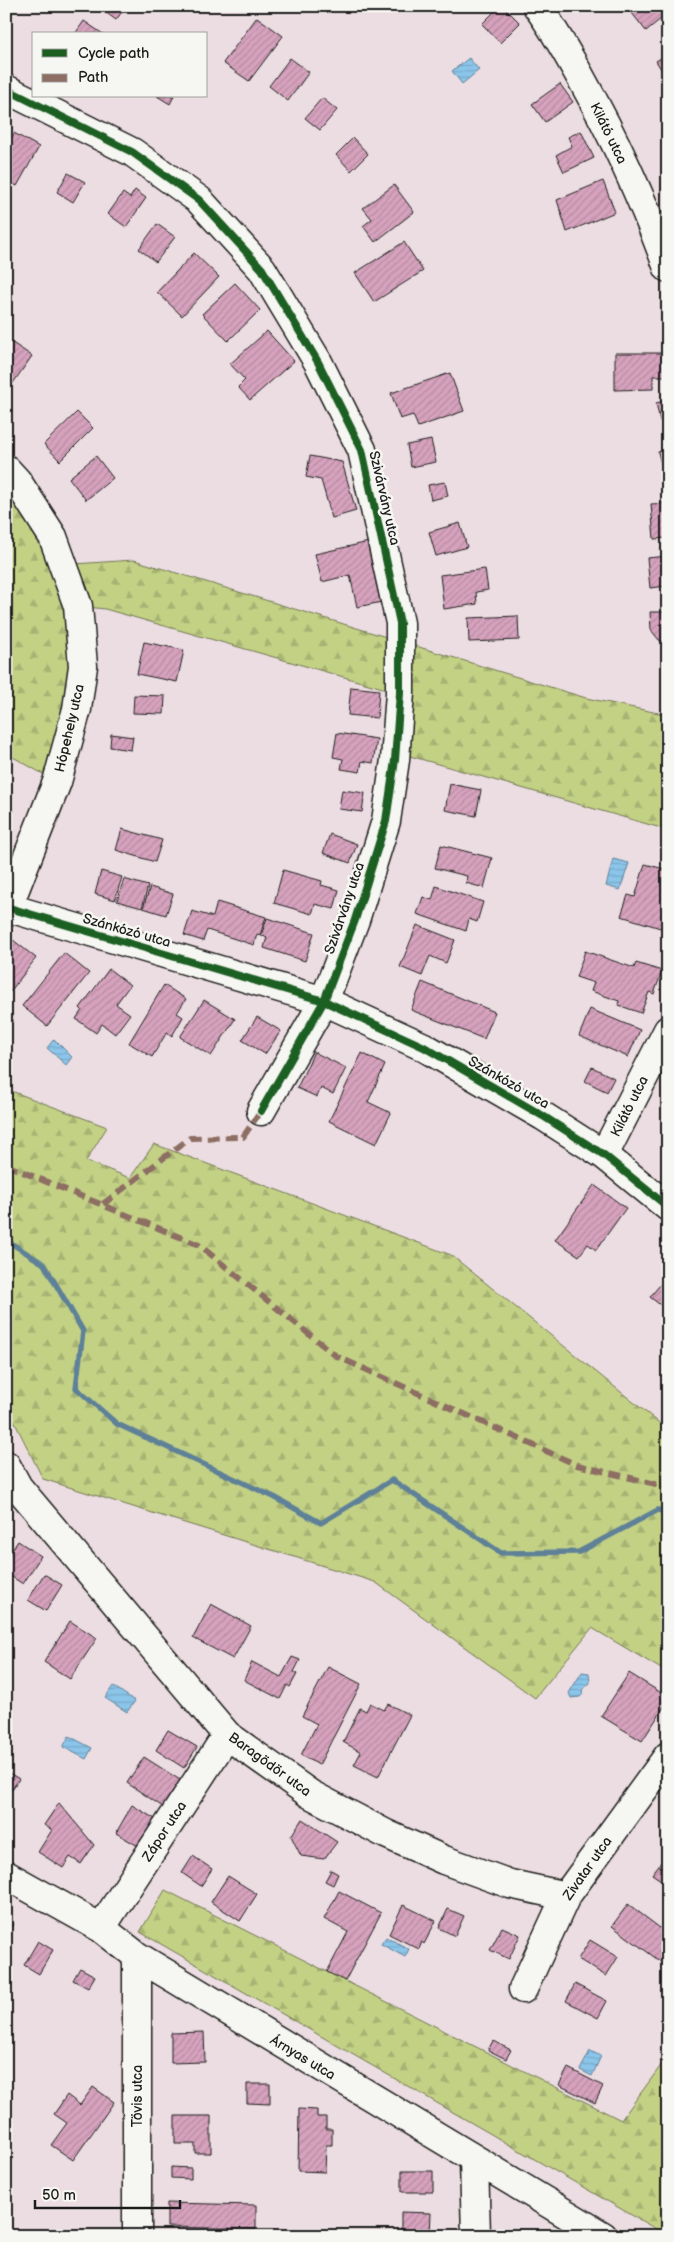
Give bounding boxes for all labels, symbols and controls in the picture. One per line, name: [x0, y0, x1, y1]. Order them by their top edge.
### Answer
legend: [32, 32, 208, 98]
text: Cycle path: [78, 44, 149, 63]
text: Path: [78, 68, 108, 87]
street label: Kilátó utca: [586, 100, 631, 167]
street label: Szivárvány utca: [365, 449, 404, 547]
street label: Hópehely utca: [51, 682, 88, 774]
street label: Szivárvány utca: [321, 860, 368, 956]
street label: Szánkózó utca: [81, 910, 173, 951]
street label: Szánkózó utca: [465, 1052, 552, 1112]
street label: Kilátó utca: [607, 1073, 652, 1139]
street label: Baragödör utca: [225, 1729, 314, 1800]
street label: Zápor utca: [138, 1798, 190, 1865]
street label: Zivatar utca: [559, 1833, 616, 1904]
street label: Árnyas utca: [267, 2030, 339, 2084]
street label: Tövis utca: [129, 2065, 146, 2127]
scale bar: [35, 2177, 180, 2209]
text: 50 m: [42, 2186, 76, 2205]

